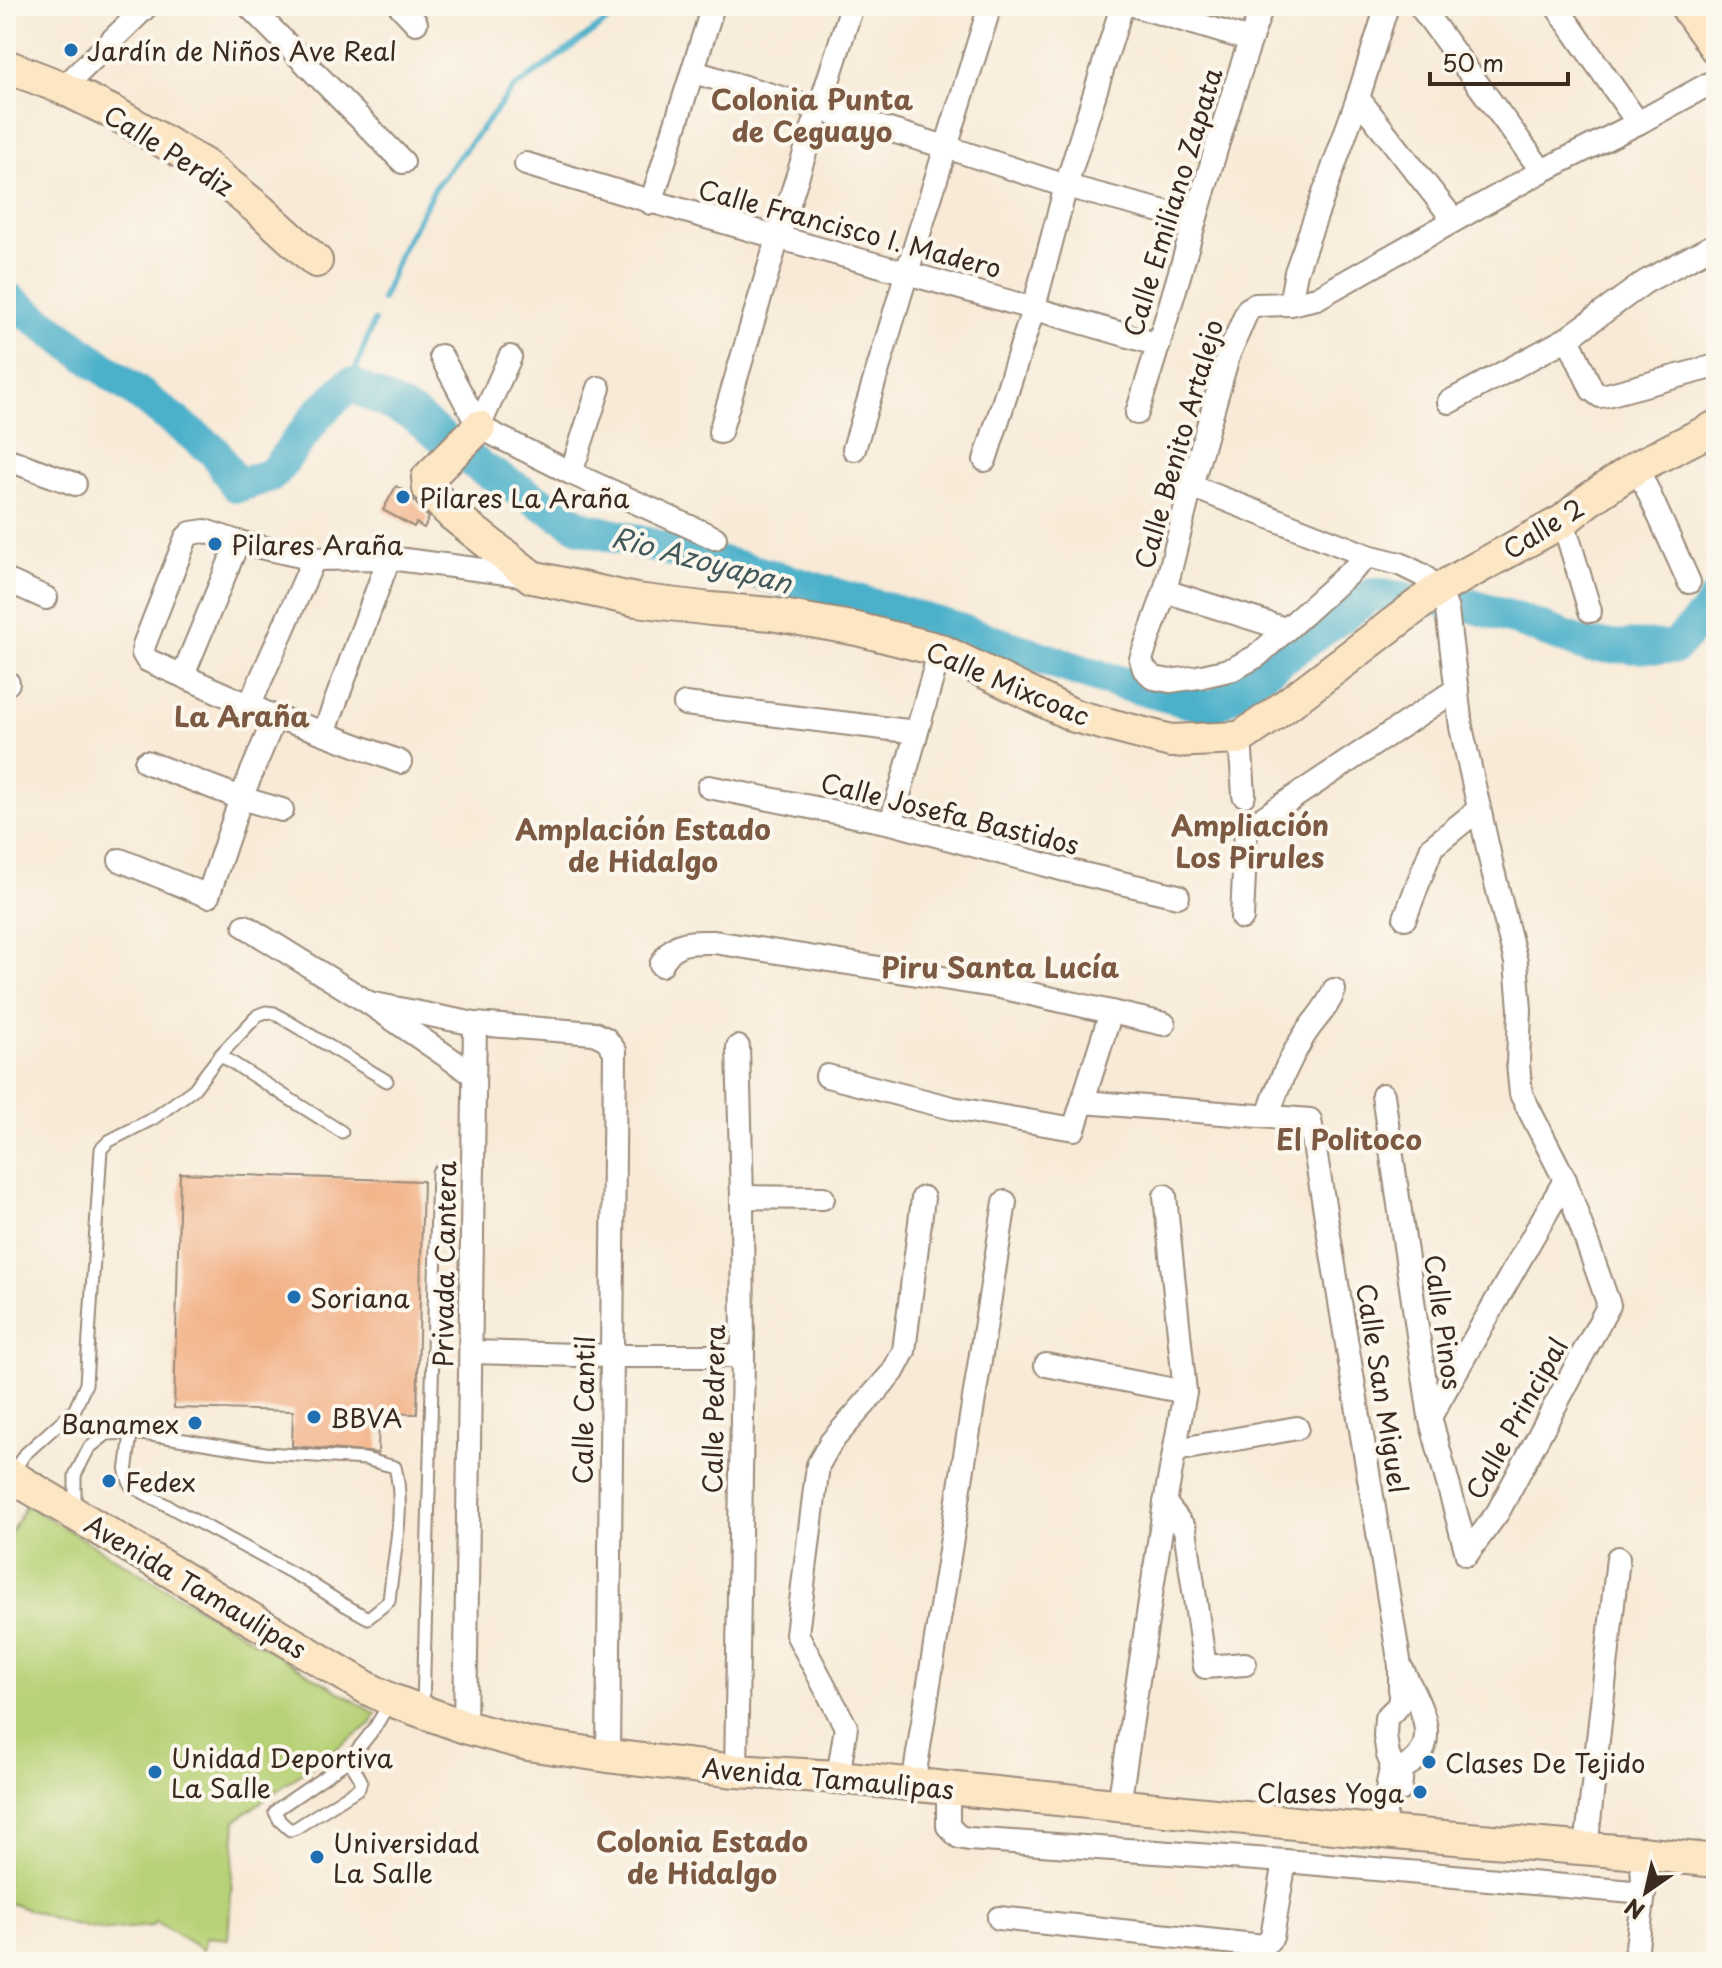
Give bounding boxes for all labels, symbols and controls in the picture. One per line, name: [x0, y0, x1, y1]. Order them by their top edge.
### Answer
place label: Jardín de Niños Ave Real: [87, 31, 397, 70]
scale bar: [1430, 36, 1568, 86]
marker: Jardín de Niños Ave Real: [62, 41, 80, 59]
text: 50 m: [1442, 44, 1504, 80]
street label: Calle Emiliano Zapata: [1113, 62, 1232, 341]
district label: Colonia Punta de Ceguayo: [711, 77, 913, 152]
street label: Calle Perdiz: [97, 95, 241, 205]
street label: Calle Francisco I. Madero: [694, 169, 1006, 287]
street label: Calle Benito Artalejo: [1124, 315, 1232, 573]
place label: Pilares La Araña: [419, 478, 630, 517]
marker: Pilares La Araña: [394, 488, 412, 506]
street label: Calle 2: [1495, 488, 1591, 568]
water label: Rio Azoyapan: [607, 514, 798, 604]
place label: Pilares Araña: [231, 525, 404, 564]
marker: Pilares Araña: [206, 535, 224, 553]
street label: Calle Mixcoac: [920, 631, 1096, 735]
district label: La Araña: [174, 694, 310, 737]
street label: Calle Josefa Bastidos: [817, 762, 1083, 864]
district label: Ampliación Los Pirules: [1171, 803, 1329, 878]
district label: Amplación Estado de Hidalgo: [515, 807, 771, 882]
district label: Piru Santa Lucía: [881, 945, 1119, 988]
district label: El Politoco: [1276, 1117, 1422, 1160]
street label: Privada Cantera: [423, 1161, 465, 1367]
street label: Calle Pinos: [1415, 1252, 1473, 1392]
place label: Soriana: [310, 1278, 410, 1317]
street label: Calle San Miguel: [1347, 1280, 1419, 1496]
marker: Soriana: [285, 1288, 303, 1306]
street label: Calle Pedrera: [692, 1324, 734, 1494]
street label: Calle Principal: [1455, 1330, 1577, 1506]
street label: Calle Cantil: [562, 1335, 604, 1485]
place label: BBVA: [330, 1398, 402, 1437]
place label: Banamex: [61, 1404, 179, 1443]
marker: BBVA: [305, 1408, 323, 1426]
marker: Banamex: [186, 1414, 204, 1432]
place label: Fedex: [125, 1462, 196, 1501]
marker: Fedex: [100, 1472, 118, 1490]
street label: Avenida Tamaulipas: [78, 1504, 314, 1668]
place label: Unidad Deportiva La Salle: [171, 1738, 393, 1807]
place label: Clases De Tejido: [1445, 1743, 1646, 1782]
street label: Avenida Tamaulipas: [700, 1748, 956, 1808]
marker: Clases De Tejido: [1420, 1753, 1438, 1771]
marker: Unidad Deportiva La Salle: [146, 1763, 164, 1781]
place label: Clases Yoga: [1257, 1773, 1405, 1812]
marker: Clases Yoga: [1411, 1783, 1429, 1801]
district label: Colonia Estado de Hidalgo: [596, 1819, 808, 1894]
place label: Universidad La Salle: [333, 1823, 479, 1892]
marker: Universidad La Salle: [308, 1848, 326, 1866]
north arrow: [1606, 1852, 1686, 1932]
text: N: [1618, 1891, 1650, 1928]

